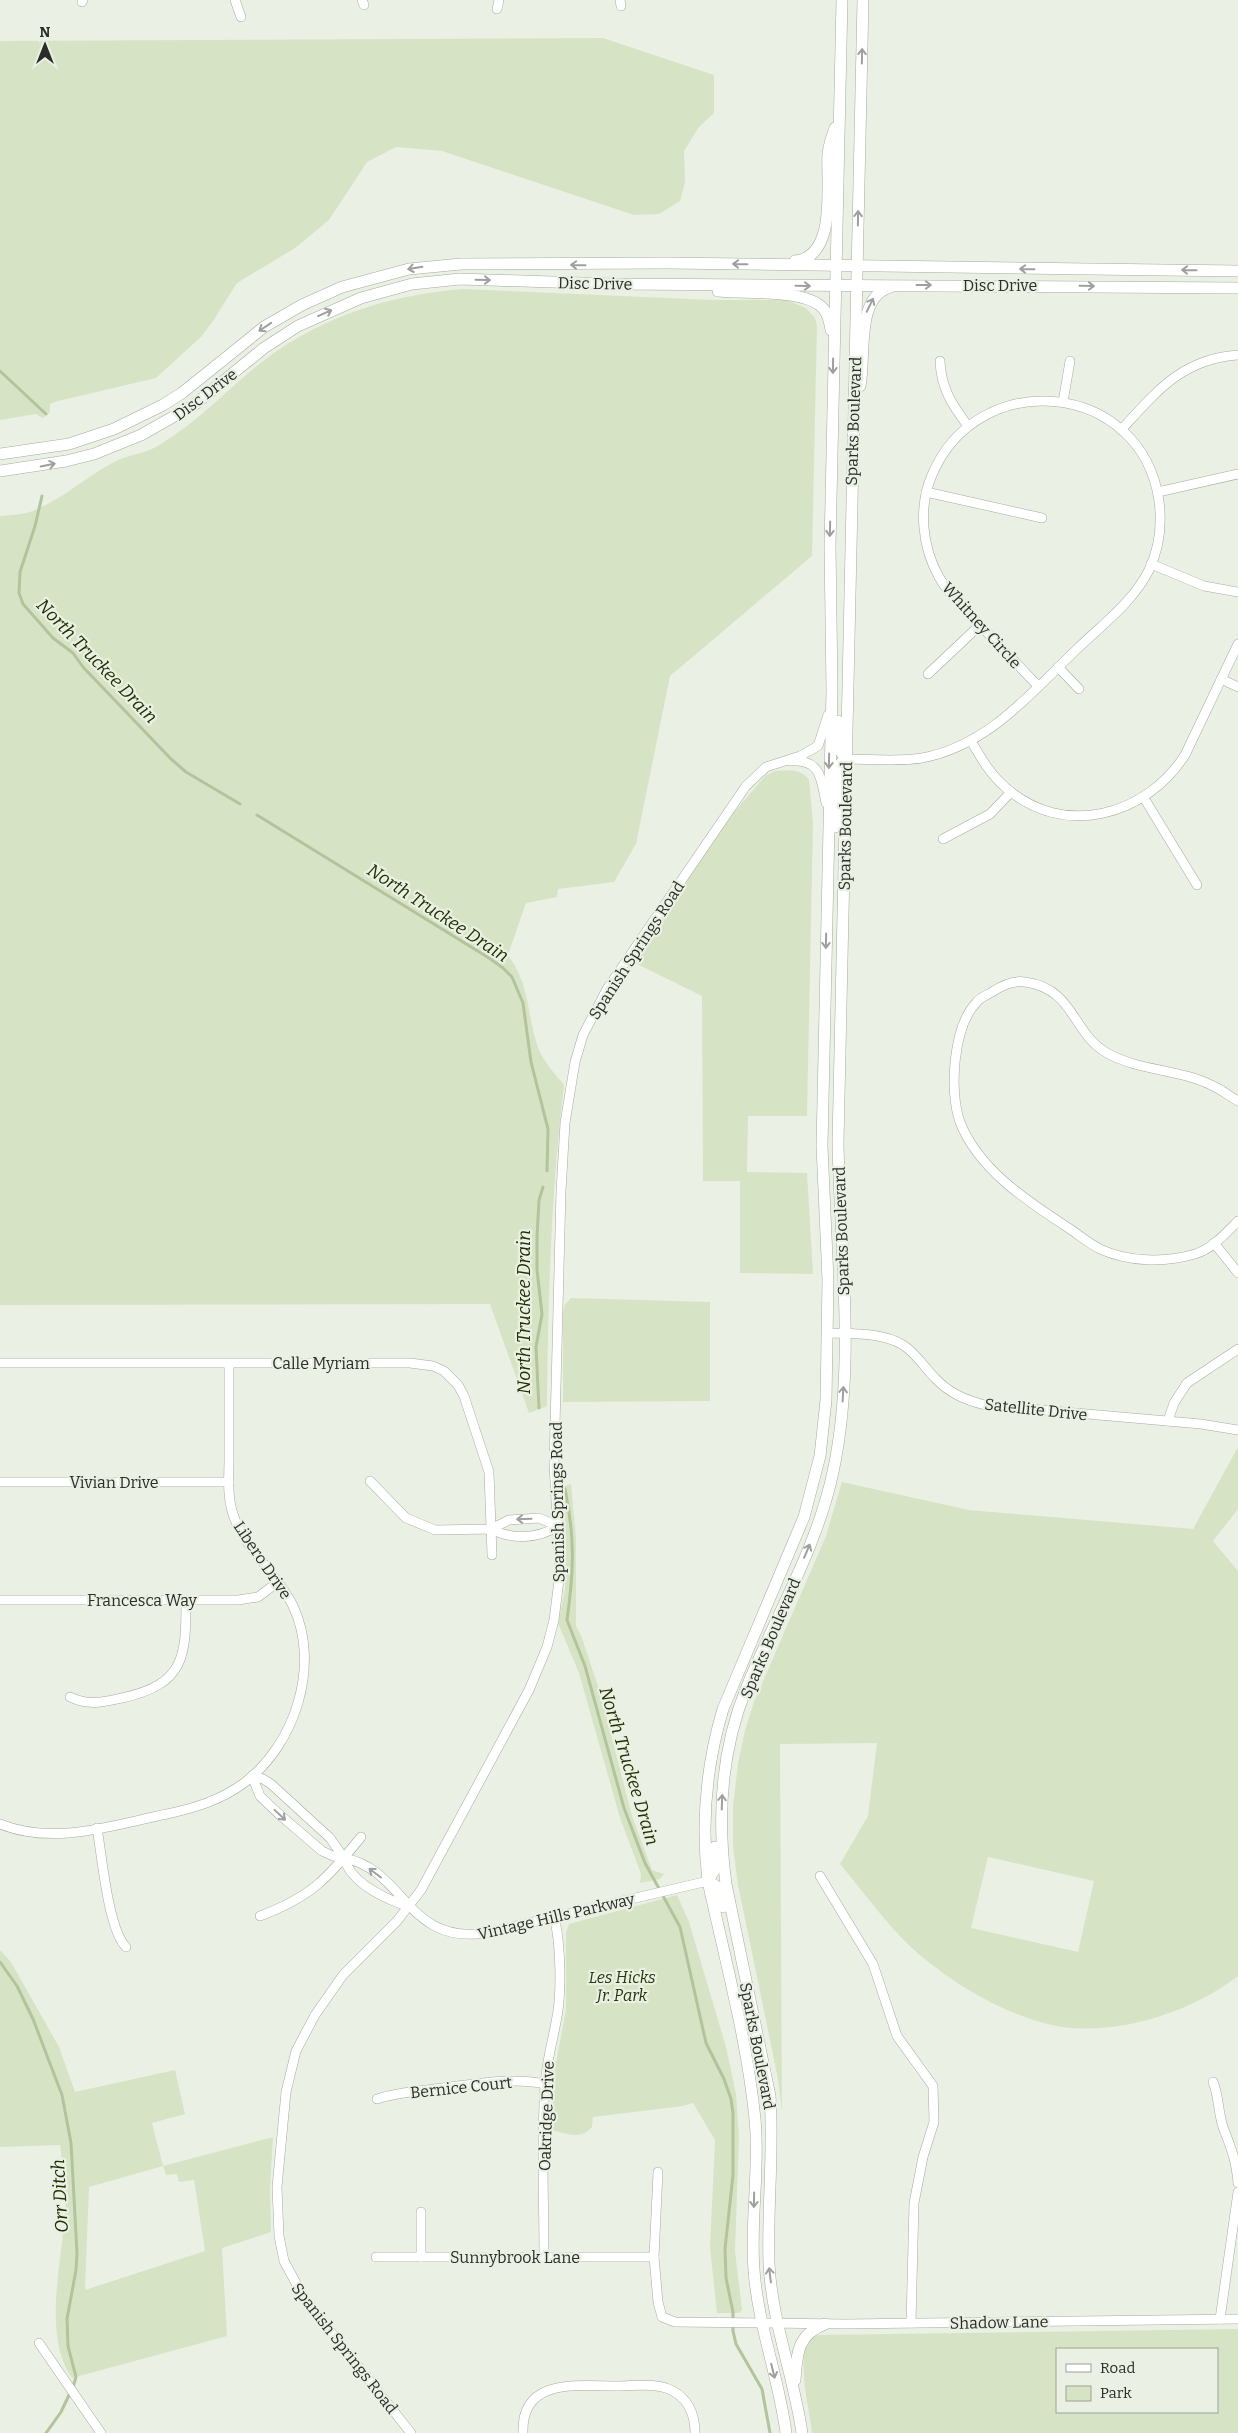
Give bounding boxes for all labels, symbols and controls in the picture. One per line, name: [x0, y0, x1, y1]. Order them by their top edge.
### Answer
north arrow: [20, 20, 70, 70]
text: N: [40, 24, 51, 41]
one-way arrow: [857, 48, 866, 64]
one-way arrow: [854, 211, 863, 227]
one-way arrow: [732, 259, 748, 269]
one-way arrow: [570, 260, 586, 269]
one-way arrow: [408, 263, 424, 273]
one-way arrow: [1019, 264, 1036, 274]
one-way arrow: [1182, 265, 1198, 275]
street label: Disc Drive: [558, 273, 632, 294]
one-way arrow: [474, 275, 491, 285]
street label: Disc Drive: [963, 276, 1037, 295]
one-way arrow: [916, 280, 932, 290]
one-way arrow: [794, 281, 810, 291]
one-way arrow: [1078, 281, 1094, 291]
one-way arrow: [866, 298, 875, 313]
one-way arrow: [317, 307, 332, 317]
one-way arrow: [258, 322, 272, 332]
street label: Sparks Boulevard: [842, 356, 865, 486]
one-way arrow: [829, 358, 838, 374]
street label: Disc Drive: [170, 364, 241, 424]
one-way arrow: [40, 459, 56, 469]
one-way arrow: [826, 520, 835, 536]
street label: Whitney Circle: [938, 578, 1025, 672]
water label: North Truckee Drain: [32, 594, 162, 728]
one-way arrow: [824, 752, 834, 769]
street label: Sparks Boulevard: [835, 761, 856, 891]
water label: North Truckee Drain: [363, 859, 513, 967]
street label: Spanish Springs Road: [585, 877, 688, 1023]
one-way arrow: [821, 932, 831, 949]
street label: Sparks Boulevard: [830, 1166, 853, 1296]
water label: North Truckee Drain: [513, 1230, 535, 1394]
street label: Calle Myriam: [272, 1354, 370, 1373]
one-way arrow: [838, 1386, 847, 1402]
street label: Satellite Drive: [984, 1395, 1088, 1424]
street label: Spanish Springs Road: [547, 1421, 568, 1583]
street label: Vivian Drive: [69, 1473, 159, 1492]
one-way arrow: [516, 1514, 532, 1524]
street label: Libero Drive: [230, 1518, 296, 1603]
one-way arrow: [803, 1544, 813, 1559]
street label: Sparks Boulevard: [737, 1575, 805, 1701]
street label: Francesca Way: [87, 1591, 198, 1610]
water label: North Truckee Drain: [594, 1684, 664, 1848]
one-way arrow: [717, 1795, 727, 1811]
one-way arrow: [273, 1809, 286, 1821]
one-way arrow: [369, 1867, 382, 1878]
street label: Vintage Hills Parkway: [476, 1889, 637, 1944]
park label: Les Hicks Jr. Park: [588, 1968, 656, 2005]
street label: Sparks Boulevard: [736, 1981, 779, 2112]
street label: Oakridge Drive: [535, 2061, 558, 2172]
street label: Bernice Court: [409, 2073, 513, 2102]
water label: Orr Ditch: [47, 2159, 73, 2233]
one-way arrow: [749, 2192, 759, 2208]
street label: Sunnybrook Lane: [450, 2248, 580, 2267]
one-way arrow: [765, 2267, 775, 2283]
street label: Spanish Springs Road: [288, 2279, 402, 2418]
street label: Shadow Lane: [949, 2312, 1049, 2333]
legend: [1056, 2348, 1218, 2413]
text: Road: [1100, 2359, 1135, 2377]
one-way arrow: [768, 2362, 778, 2378]
text: Park: [1100, 2384, 1132, 2402]

